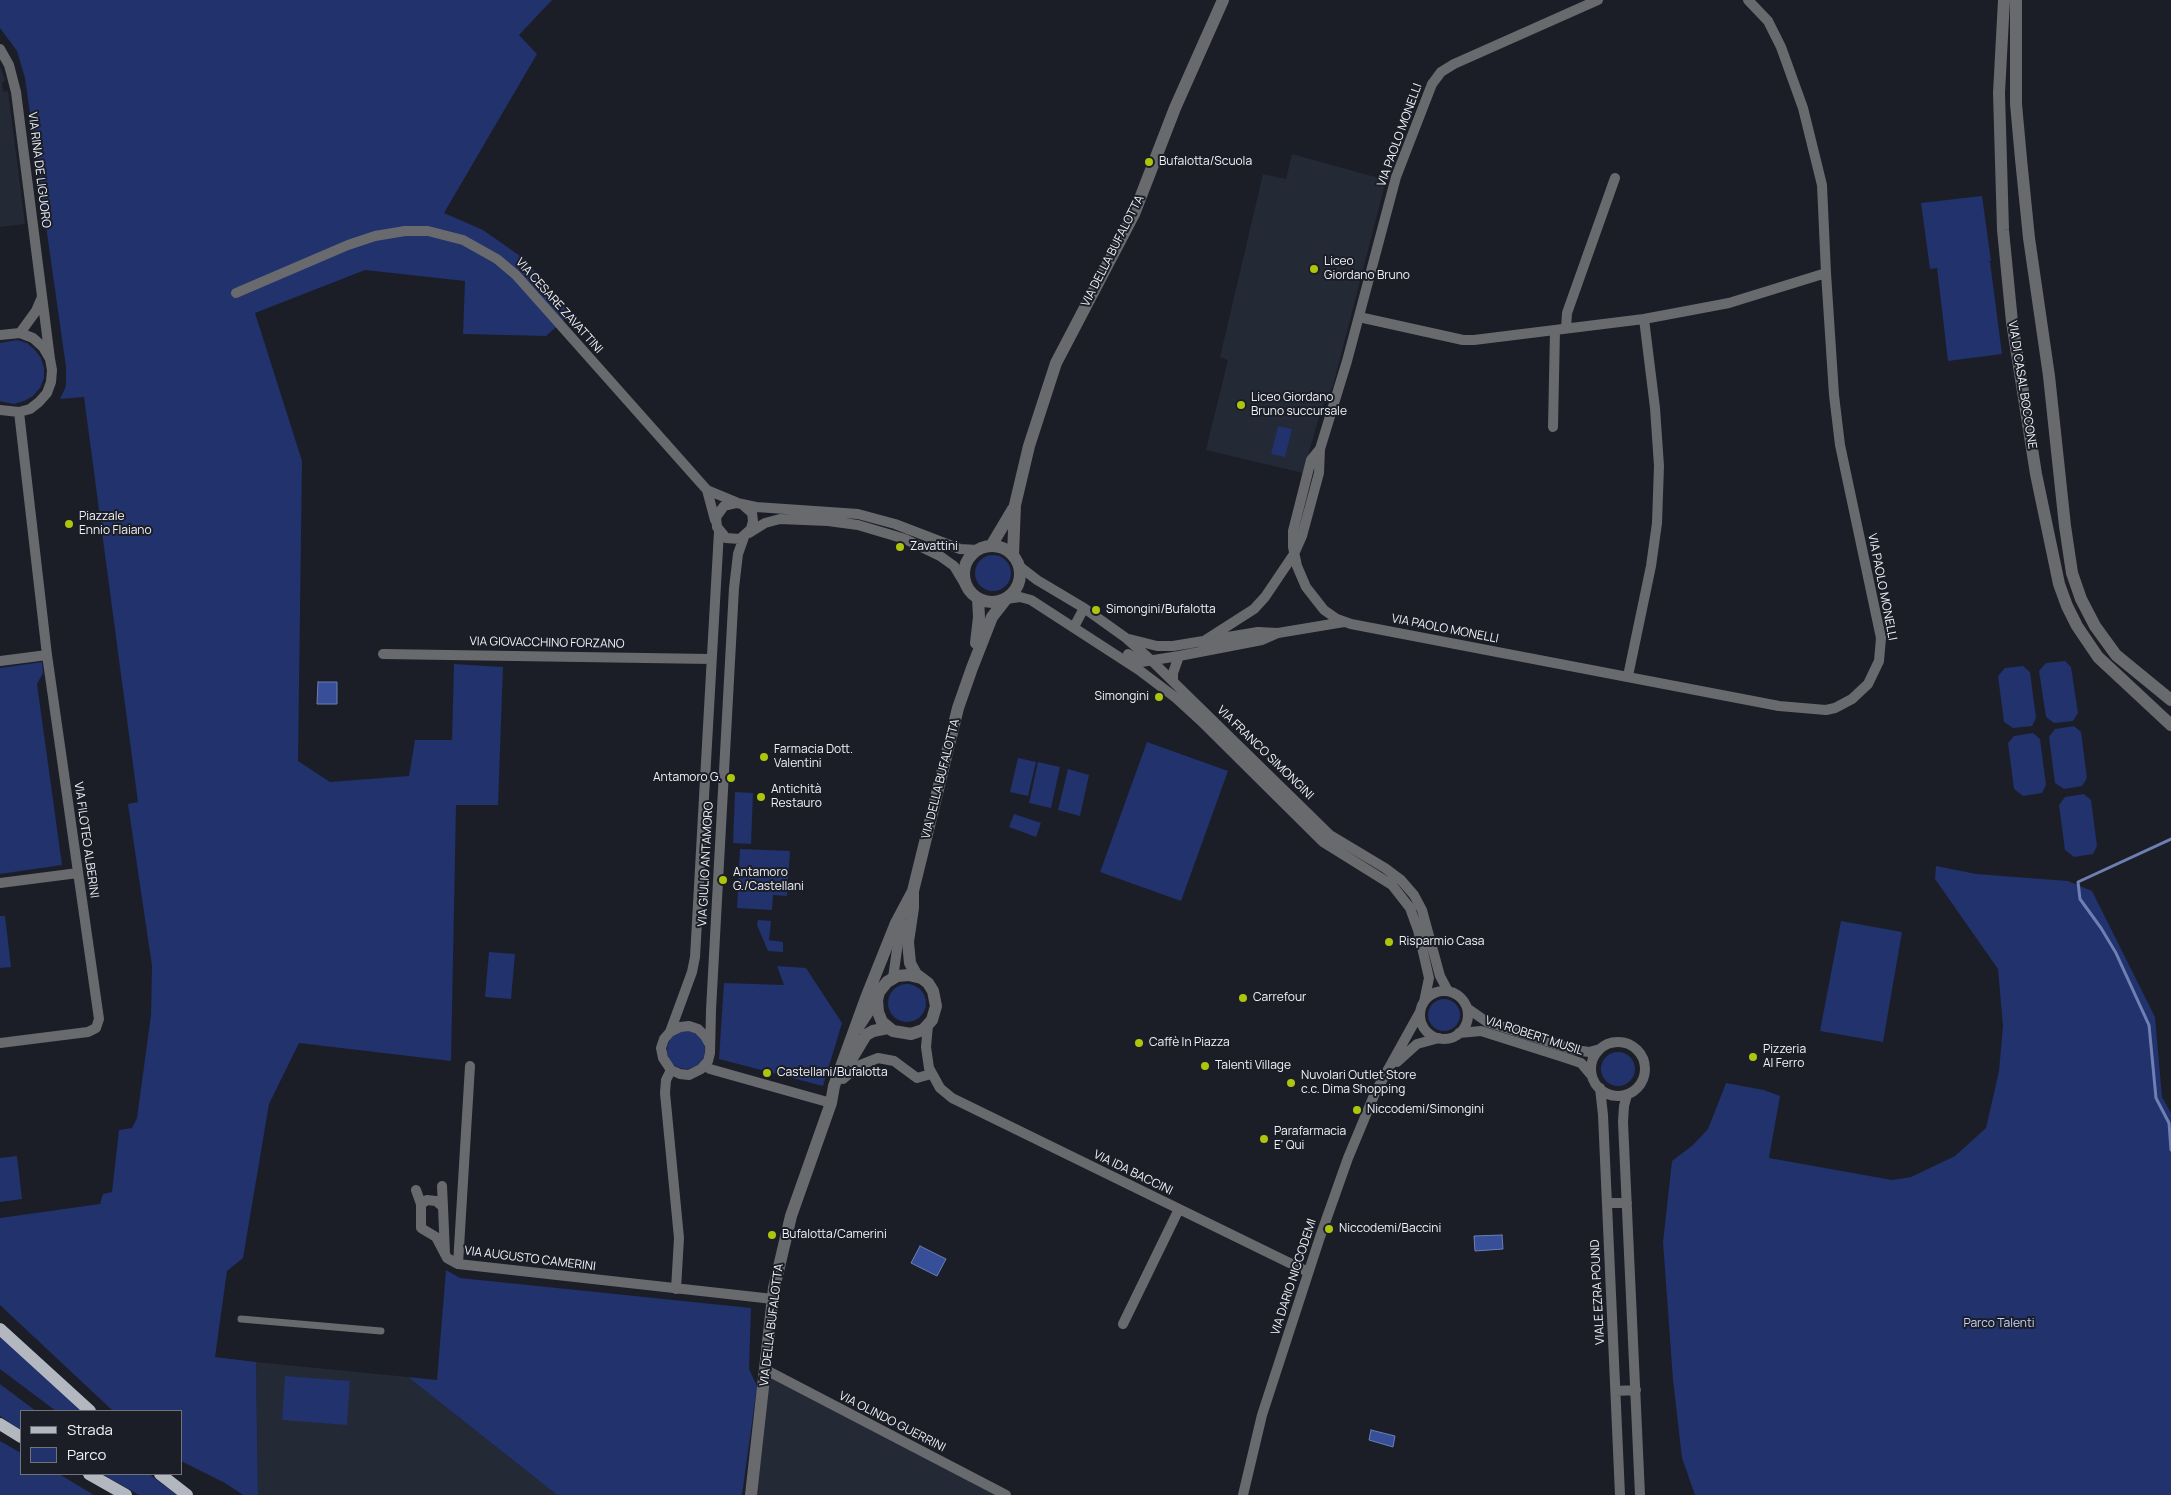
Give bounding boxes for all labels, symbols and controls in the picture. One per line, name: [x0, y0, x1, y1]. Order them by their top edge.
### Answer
street label: VIA PAOLO MONELLI: [1375, 82, 1425, 188]
street label: VIA RINA DE LIGUORO: [25, 111, 53, 229]
place label: Bufalotta/Scuola: [1159, 155, 1252, 169]
marker: Bufalotta/Scuola: [1143, 156, 1155, 168]
street label: VIA DELLA BUFALOTTA: [1079, 193, 1147, 309]
street label: VIA CESARE ZAVATTINI: [512, 255, 606, 357]
place label: Liceo Giordano Bruno: [1324, 255, 1410, 283]
marker: Liceo Giordano Bruno: [1308, 263, 1320, 275]
street label: VIA DI CASAL BOCCONE: [2005, 320, 2039, 450]
place label: Liceo Giordano Bruno succursale: [1251, 391, 1347, 419]
marker: Liceo Giordano Bruno succursale: [1235, 399, 1247, 411]
place label: Piazzale Ennio Flaiano: [79, 510, 152, 538]
marker: Piazzale Ennio Flaiano: [63, 518, 75, 530]
street label: VIA PAOLO MONELLI: [1865, 532, 1899, 642]
place label: Zavattini: [910, 540, 958, 554]
marker: Zavattini: [894, 541, 906, 553]
place label: Simongini/Bufalotta: [1106, 603, 1216, 617]
marker: Simongini/Bufalotta: [1090, 604, 1102, 616]
street label: VIA PAOLO MONELLI: [1390, 612, 1500, 646]
street label: VIA GIOVACCHINO FORZANO: [469, 634, 625, 652]
place label: Simongini: [1095, 690, 1149, 704]
marker: Simongini: [1153, 691, 1165, 703]
street label: VIA FRANCO SIMONGINI: [1214, 703, 1316, 803]
street label: VIA DELLA BUFALOTTA: [919, 717, 963, 841]
place label: Farmacia Dott. Valentini: [774, 743, 853, 771]
marker: Farmacia Dott. Valentini: [758, 751, 770, 763]
place label: Antamoro G.: [653, 771, 721, 785]
marker: Antamoro G.: [725, 772, 737, 784]
street label: VIA FILOTEO ALBERINI: [71, 781, 101, 899]
place label: Antichità Restauro: [771, 783, 822, 811]
marker: Antichità Restauro: [755, 791, 767, 803]
street label: VIA GIULIO ANTAMORO: [696, 801, 716, 927]
place label: Antamoro G./Castellani: [733, 866, 804, 894]
marker: Antamoro G./Castellani: [717, 874, 729, 886]
place label: Risparmio Casa: [1399, 935, 1484, 949]
marker: Risparmio Casa: [1383, 936, 1395, 948]
place label: Carrefour: [1253, 991, 1306, 1005]
marker: Carrefour: [1237, 992, 1249, 1004]
street label: VIA ROBERT MUSIL: [1483, 1013, 1585, 1059]
place label: Caffè In Piazza: [1149, 1036, 1230, 1050]
marker: Caffè In Piazza: [1133, 1037, 1145, 1049]
place label: Pizzeria Al Ferro: [1763, 1043, 1806, 1071]
marker: Pizzeria Al Ferro: [1747, 1051, 1759, 1063]
place label: Talenti Village: [1215, 1059, 1291, 1073]
marker: Talenti Village: [1199, 1060, 1211, 1072]
place label: Castellani/Bufalotta: [777, 1066, 888, 1080]
marker: Castellani/Bufalotta: [761, 1067, 773, 1079]
place label: Nuvolari Outlet Store c.c. Dima Shopping: [1301, 1069, 1416, 1097]
marker: Nuvolari Outlet Store c.c. Dima Shopping: [1285, 1077, 1297, 1089]
place label: Niccodemi/Simongini: [1367, 1103, 1484, 1117]
marker: Niccodemi/Simongini: [1351, 1104, 1363, 1116]
place label: Parafarmacia E' Qui: [1274, 1125, 1346, 1153]
marker: Parafarmacia E' Qui: [1258, 1133, 1270, 1145]
street label: VIA IDA BACCINI: [1091, 1148, 1175, 1198]
street label: VIA DARIO NICCODEMI: [1268, 1217, 1320, 1337]
place label: Niccodemi/Baccini: [1339, 1222, 1441, 1236]
marker: Niccodemi/Baccini: [1323, 1223, 1335, 1235]
place label: Bufalotta/Camerini: [782, 1228, 887, 1242]
marker: Bufalotta/Camerini: [766, 1229, 778, 1241]
street label: VIALE EZRA POUND: [1588, 1239, 1608, 1345]
street label: VIA AUGUSTO CAMERINI: [463, 1244, 597, 1274]
street label: VIA DELLA BUFALOTTA: [757, 1263, 787, 1387]
park label: Parco Talenti: [1963, 1317, 2035, 1331]
street label: VIA OLINDO GUERRINI: [836, 1389, 948, 1455]
legend: [20, 1410, 182, 1475]
text: Strada: [67, 1419, 113, 1440]
text: Parco: [67, 1444, 106, 1465]

